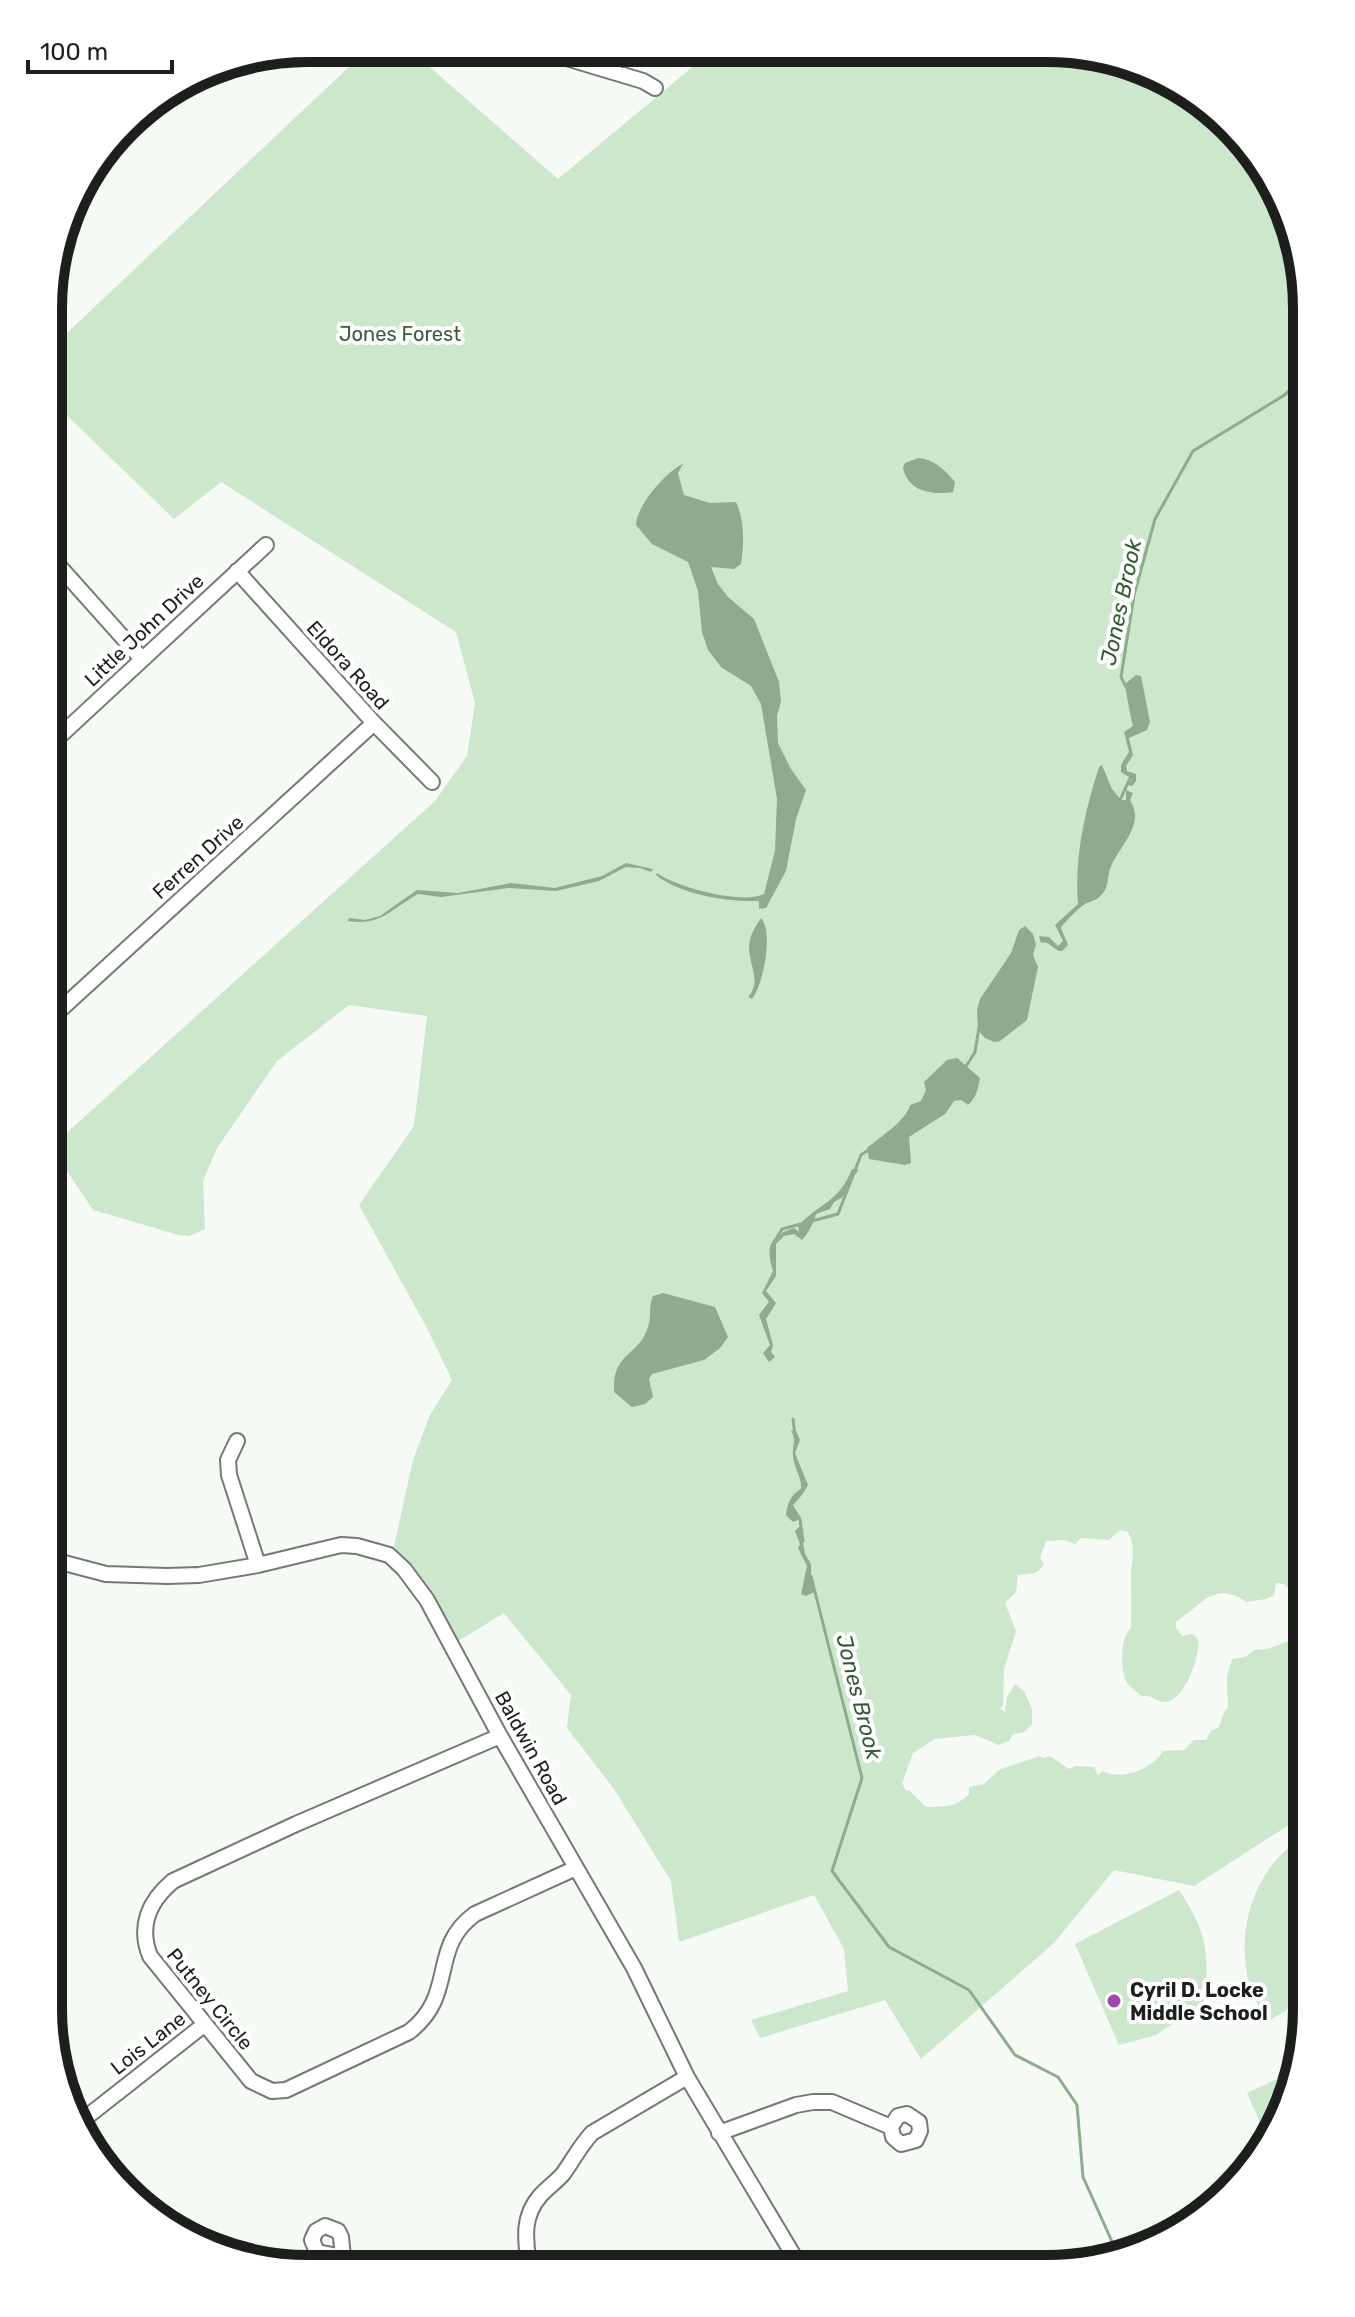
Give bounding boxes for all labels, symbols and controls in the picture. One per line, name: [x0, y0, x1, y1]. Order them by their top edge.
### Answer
scale bar: [28, 24, 172, 74]
text: 100 m: [40, 38, 108, 66]
park label: Jones Forest: [339, 322, 461, 346]
water label: Jones Brook: [1094, 536, 1148, 668]
street label: Little John Drive: [79, 569, 209, 691]
street label: Eldora Road: [302, 616, 394, 714]
street label: Ferren Drive: [148, 810, 248, 904]
water label: Jones Brook: [830, 1631, 888, 1763]
street label: Baldwin Road: [490, 1687, 572, 1809]
street label: Putney Circle: [162, 1943, 258, 2055]
place label: Cyril D. Locke Middle School: [1130, 1978, 1268, 2025]
marker: Cyril D. Locke Middle School: [1105, 1992, 1123, 2010]
street label: Lois Lane: [106, 2006, 190, 2080]

